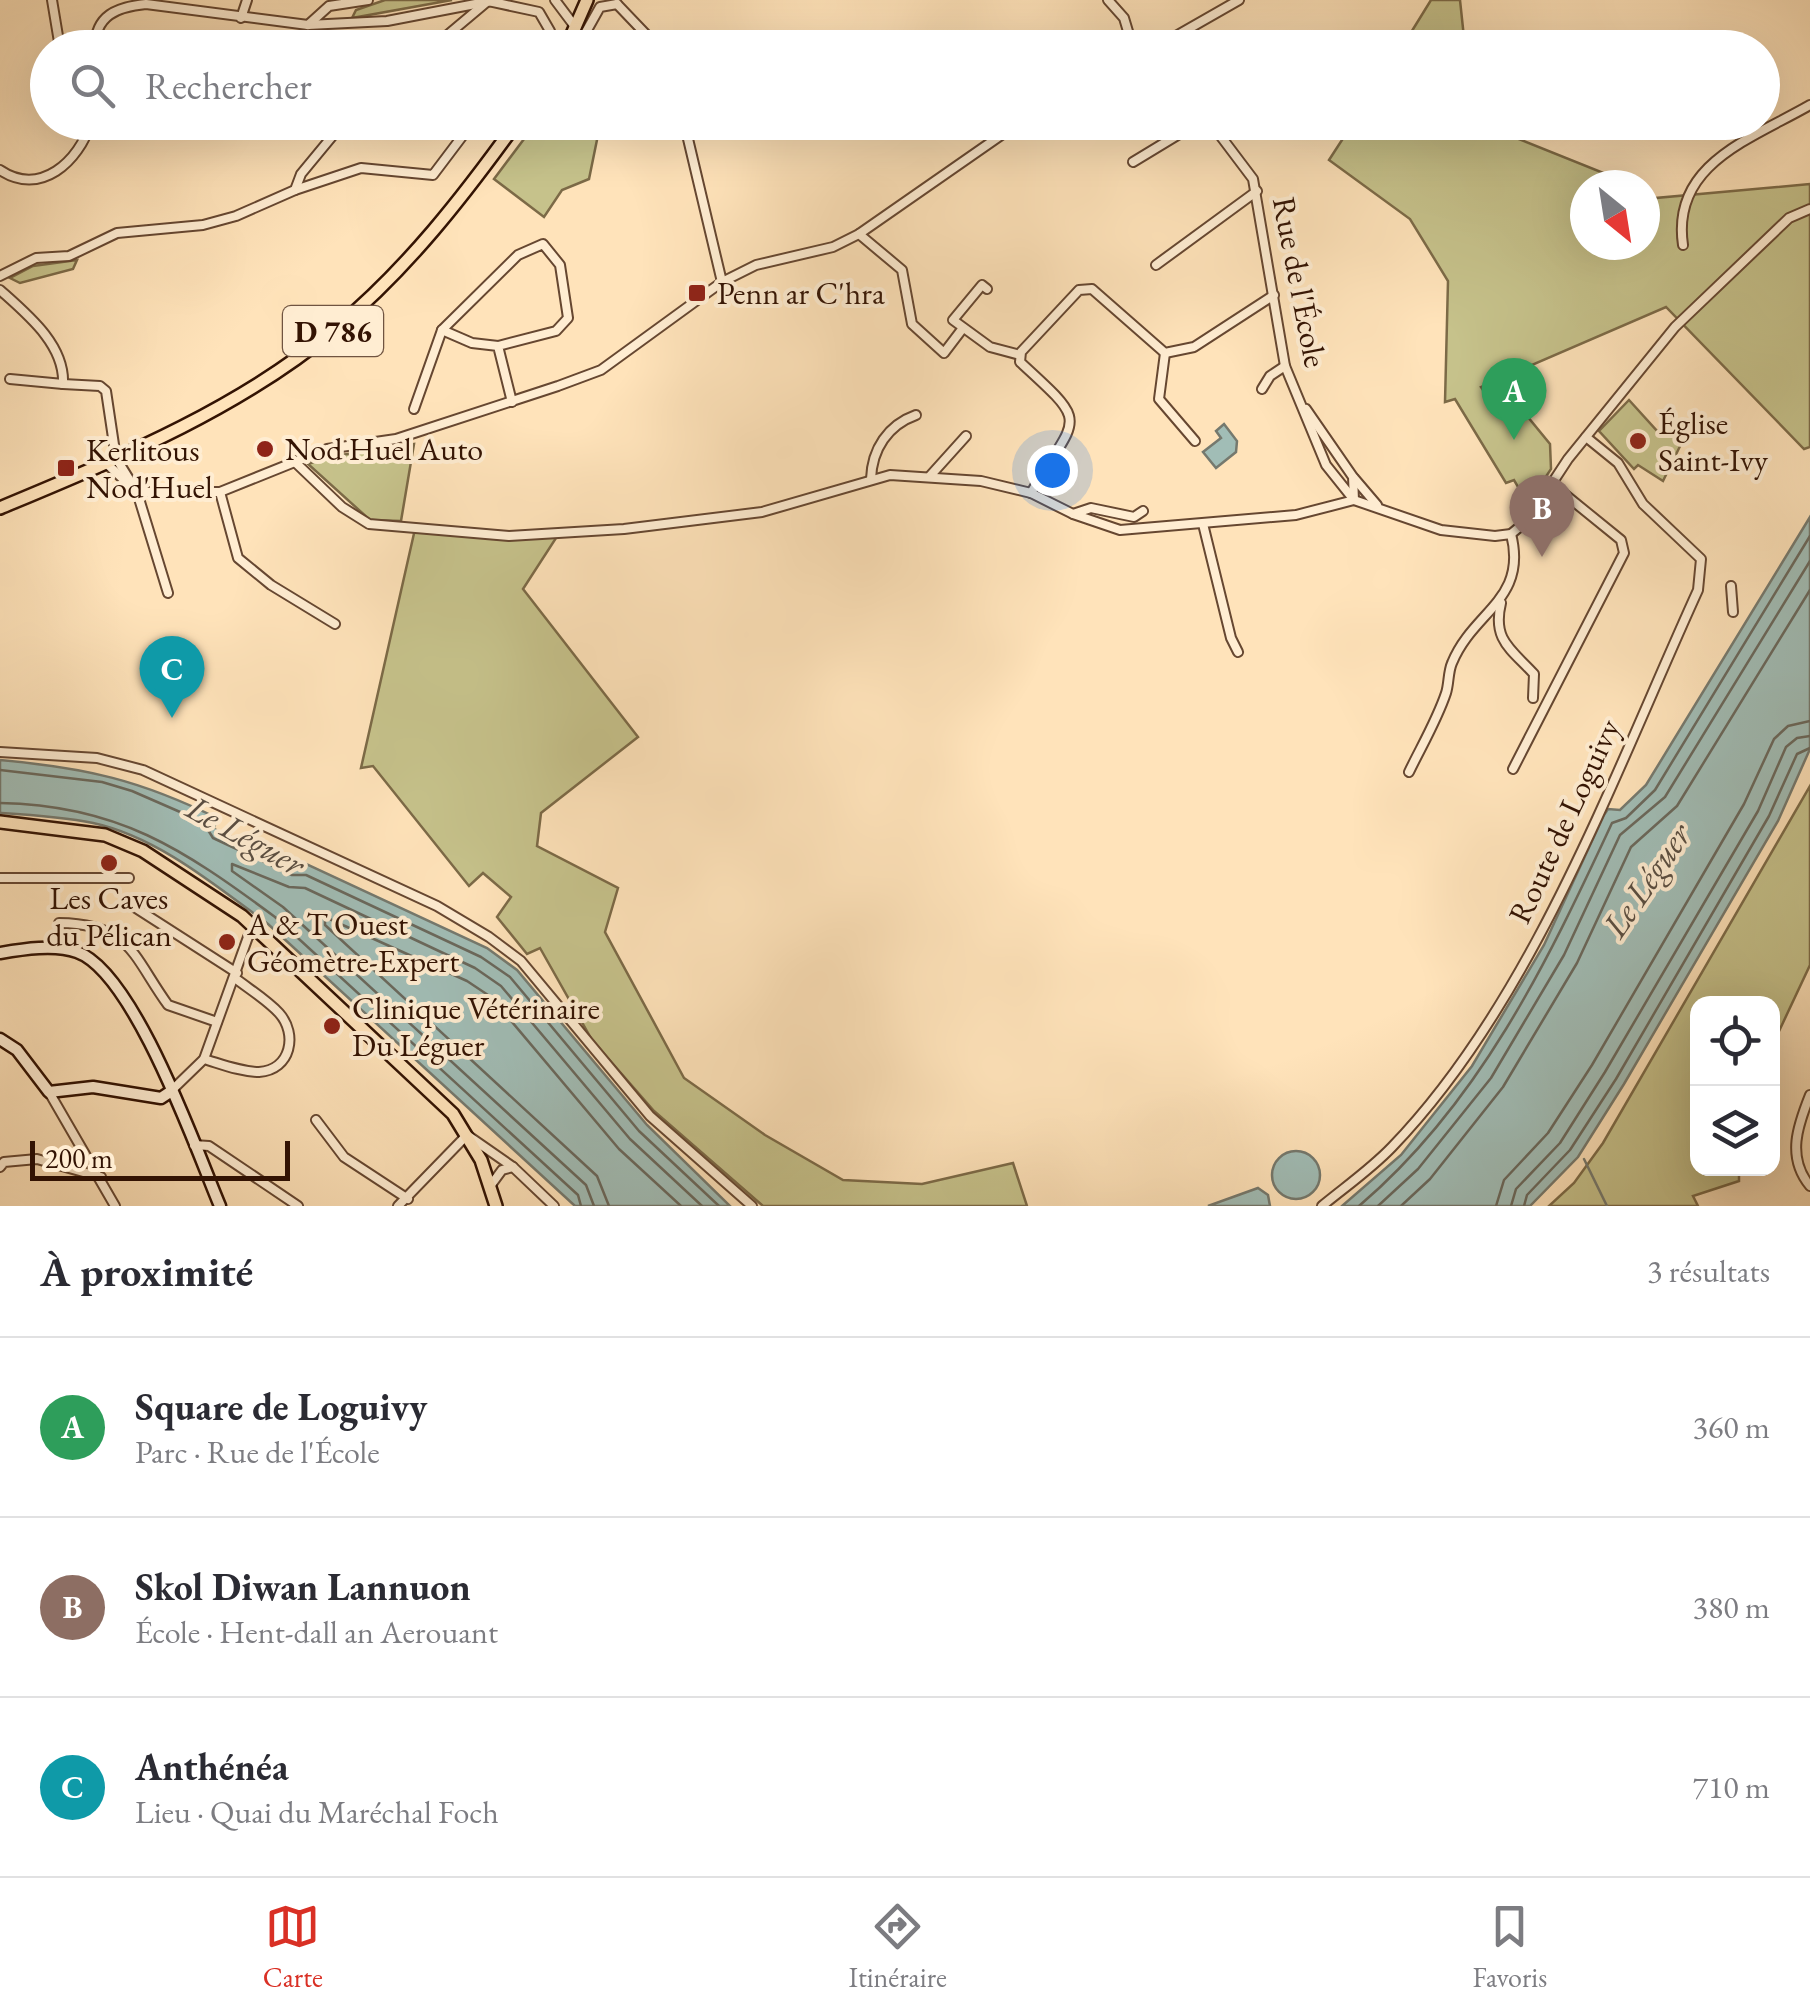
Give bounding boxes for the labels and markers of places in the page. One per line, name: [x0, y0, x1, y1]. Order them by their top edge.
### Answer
place label: Penn ar C'hra: [717, 272, 885, 314]
marker: Penn ar C'hra: [686, 282, 708, 304]
pin: A: [1482, 358, 1546, 440]
place label: Église Saint-Ivy: [1658, 402, 1769, 481]
place label: Nod Huel Auto: [285, 428, 483, 470]
place label: Kerlitous Nod'Huel: [86, 429, 213, 508]
marker: Église Saint-Ivy: [1627, 430, 1649, 452]
marker: Nod Huel Auto: [254, 438, 276, 460]
marker: Kerlitous Nod'Huel: [55, 457, 77, 479]
pin: B: [1510, 474, 1574, 557]
pin: C: [140, 636, 204, 718]
marker: Les Caves du Pélican: [98, 852, 120, 874]
place label: Les Caves du Pélican: [46, 877, 172, 956]
place label: A & T Ouest Géomètre-Expert: [246, 903, 459, 982]
marker: A & T Ouest Géomètre-Expert: [216, 931, 238, 953]
place label: Clinique Vétérinaire Du Léguer: [352, 987, 600, 1066]
marker: Clinique Vétérinaire Du Léguer: [321, 1015, 343, 1037]

